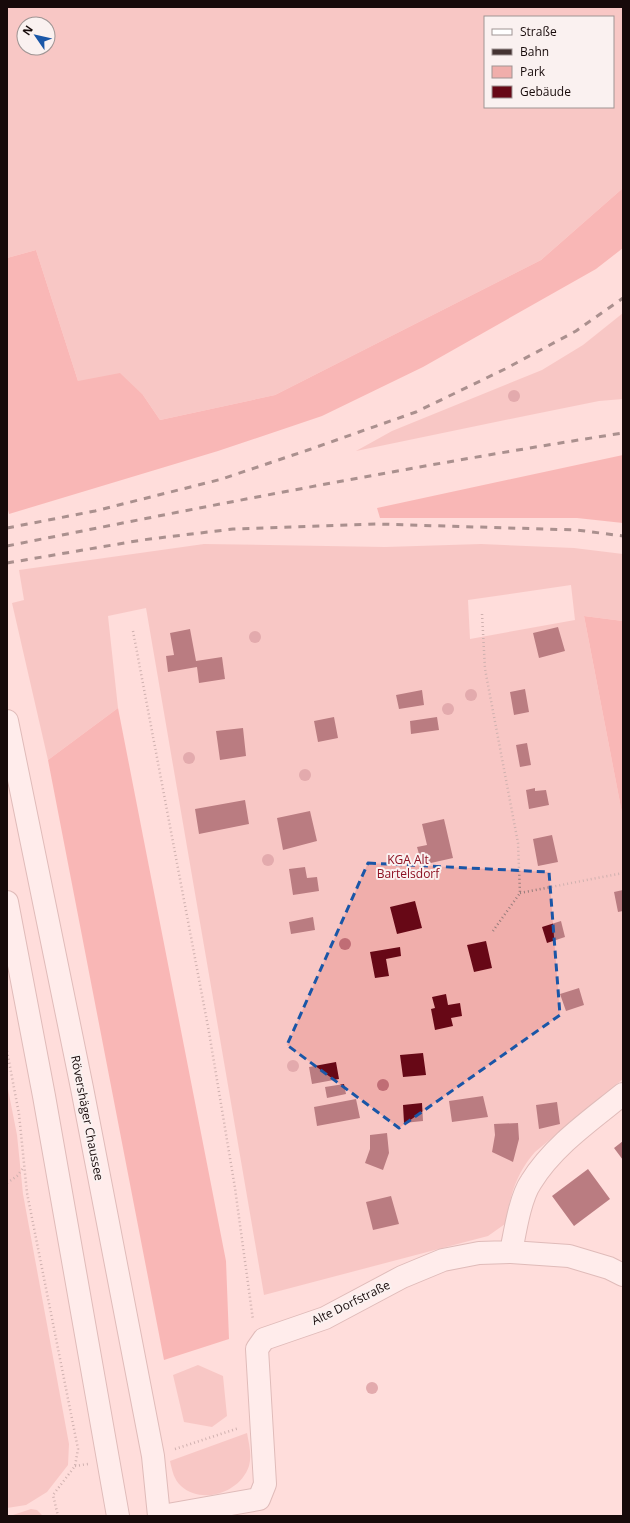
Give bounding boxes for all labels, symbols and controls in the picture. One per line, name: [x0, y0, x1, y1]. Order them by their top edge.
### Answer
north arrow: [16, 16, 56, 56]
legend: [484, 16, 614, 108]
text: N: [19, 22, 36, 38]
text: Straße: [520, 23, 557, 40]
text: Bahn: [520, 43, 549, 60]
text: Park: [520, 63, 546, 80]
text: Gebäude: [520, 83, 571, 100]
park label: KGA Alt Bartelsdorf: [377, 851, 440, 882]
street label: Rövershäger Chaussee: [67, 1054, 108, 1182]
street label: Alte Dorfstraße: [309, 1276, 393, 1329]

